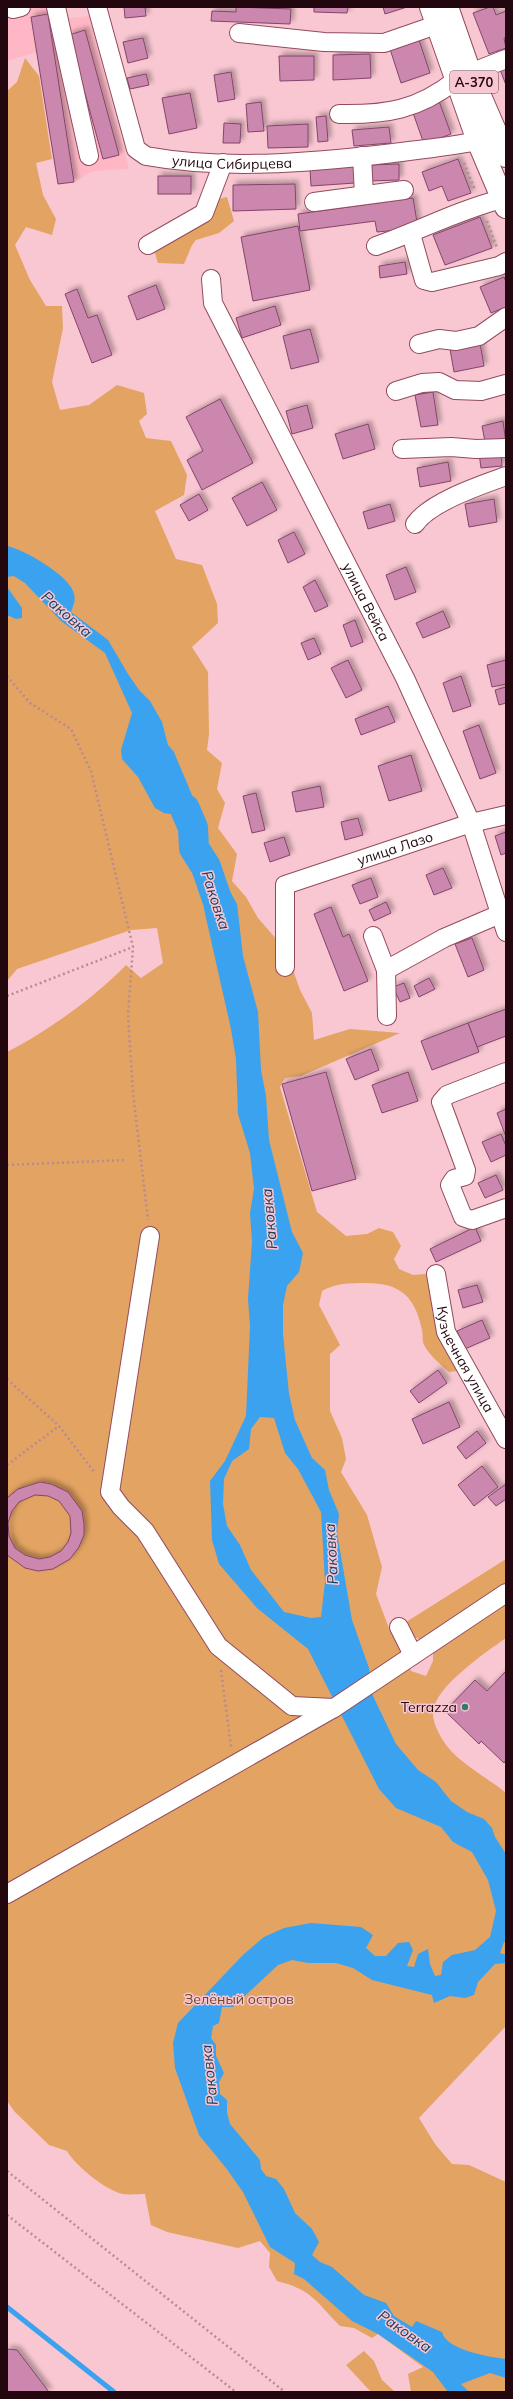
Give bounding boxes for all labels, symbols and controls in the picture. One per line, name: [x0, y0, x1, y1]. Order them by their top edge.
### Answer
road number: А-370: [450, 71, 498, 93]
street label: улица Сибирцева: [171, 151, 293, 173]
street label: улица Вейса: [339, 560, 394, 644]
water label: Раковка: [38, 587, 96, 641]
street label: улица Лазо: [355, 827, 435, 869]
water label: Раковка: [198, 868, 234, 932]
water label: Раковка: [257, 1188, 281, 1250]
street label: Кузнечная улица: [433, 1305, 498, 1415]
water label: Раковка: [320, 1523, 342, 1585]
place label: Terrazza: [401, 1698, 457, 1716]
marker: Terrazza: [460, 1702, 470, 1712]
park label: Зелёный остров: [184, 1990, 294, 2008]
water label: Раковка: [196, 2044, 222, 2106]
water label: Раковка: [375, 2306, 435, 2356]

